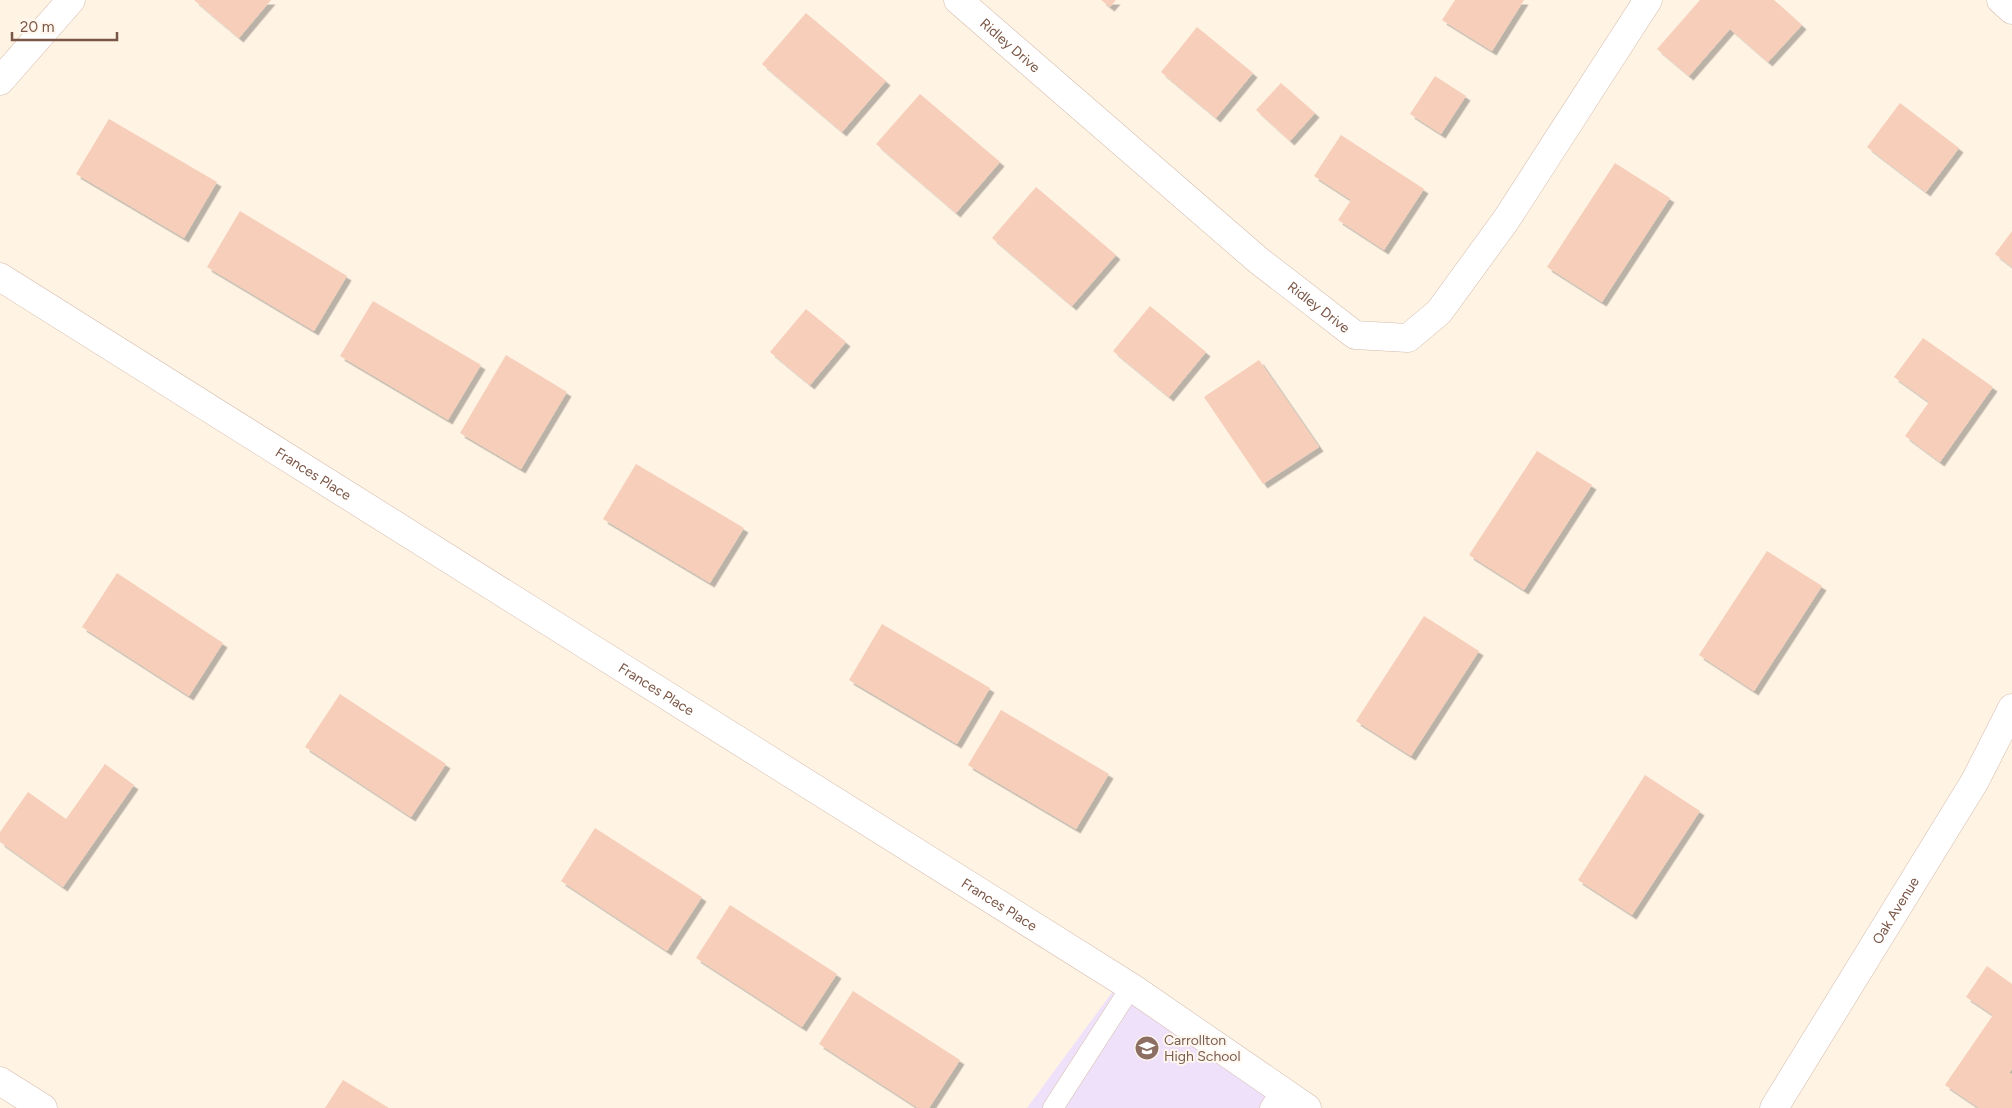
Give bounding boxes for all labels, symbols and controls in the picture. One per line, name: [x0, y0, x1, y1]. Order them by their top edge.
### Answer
scale bar: [12, 10, 118, 42]
street label: Ridley Drive: [977, 15, 1044, 76]
text: 20 m: [20, 18, 54, 36]
street label: Ridley Drive: [1284, 278, 1354, 337]
street label: Frances Place: [272, 444, 355, 504]
street label: Frances Place: [615, 659, 698, 719]
street label: Oak Avenue: [1868, 873, 1923, 947]
street label: Frances Place: [958, 874, 1041, 935]
place label: Carrollton High School: [1164, 1032, 1241, 1065]
school or university icon: Carrollton High School: [1134, 1035, 1160, 1061]

